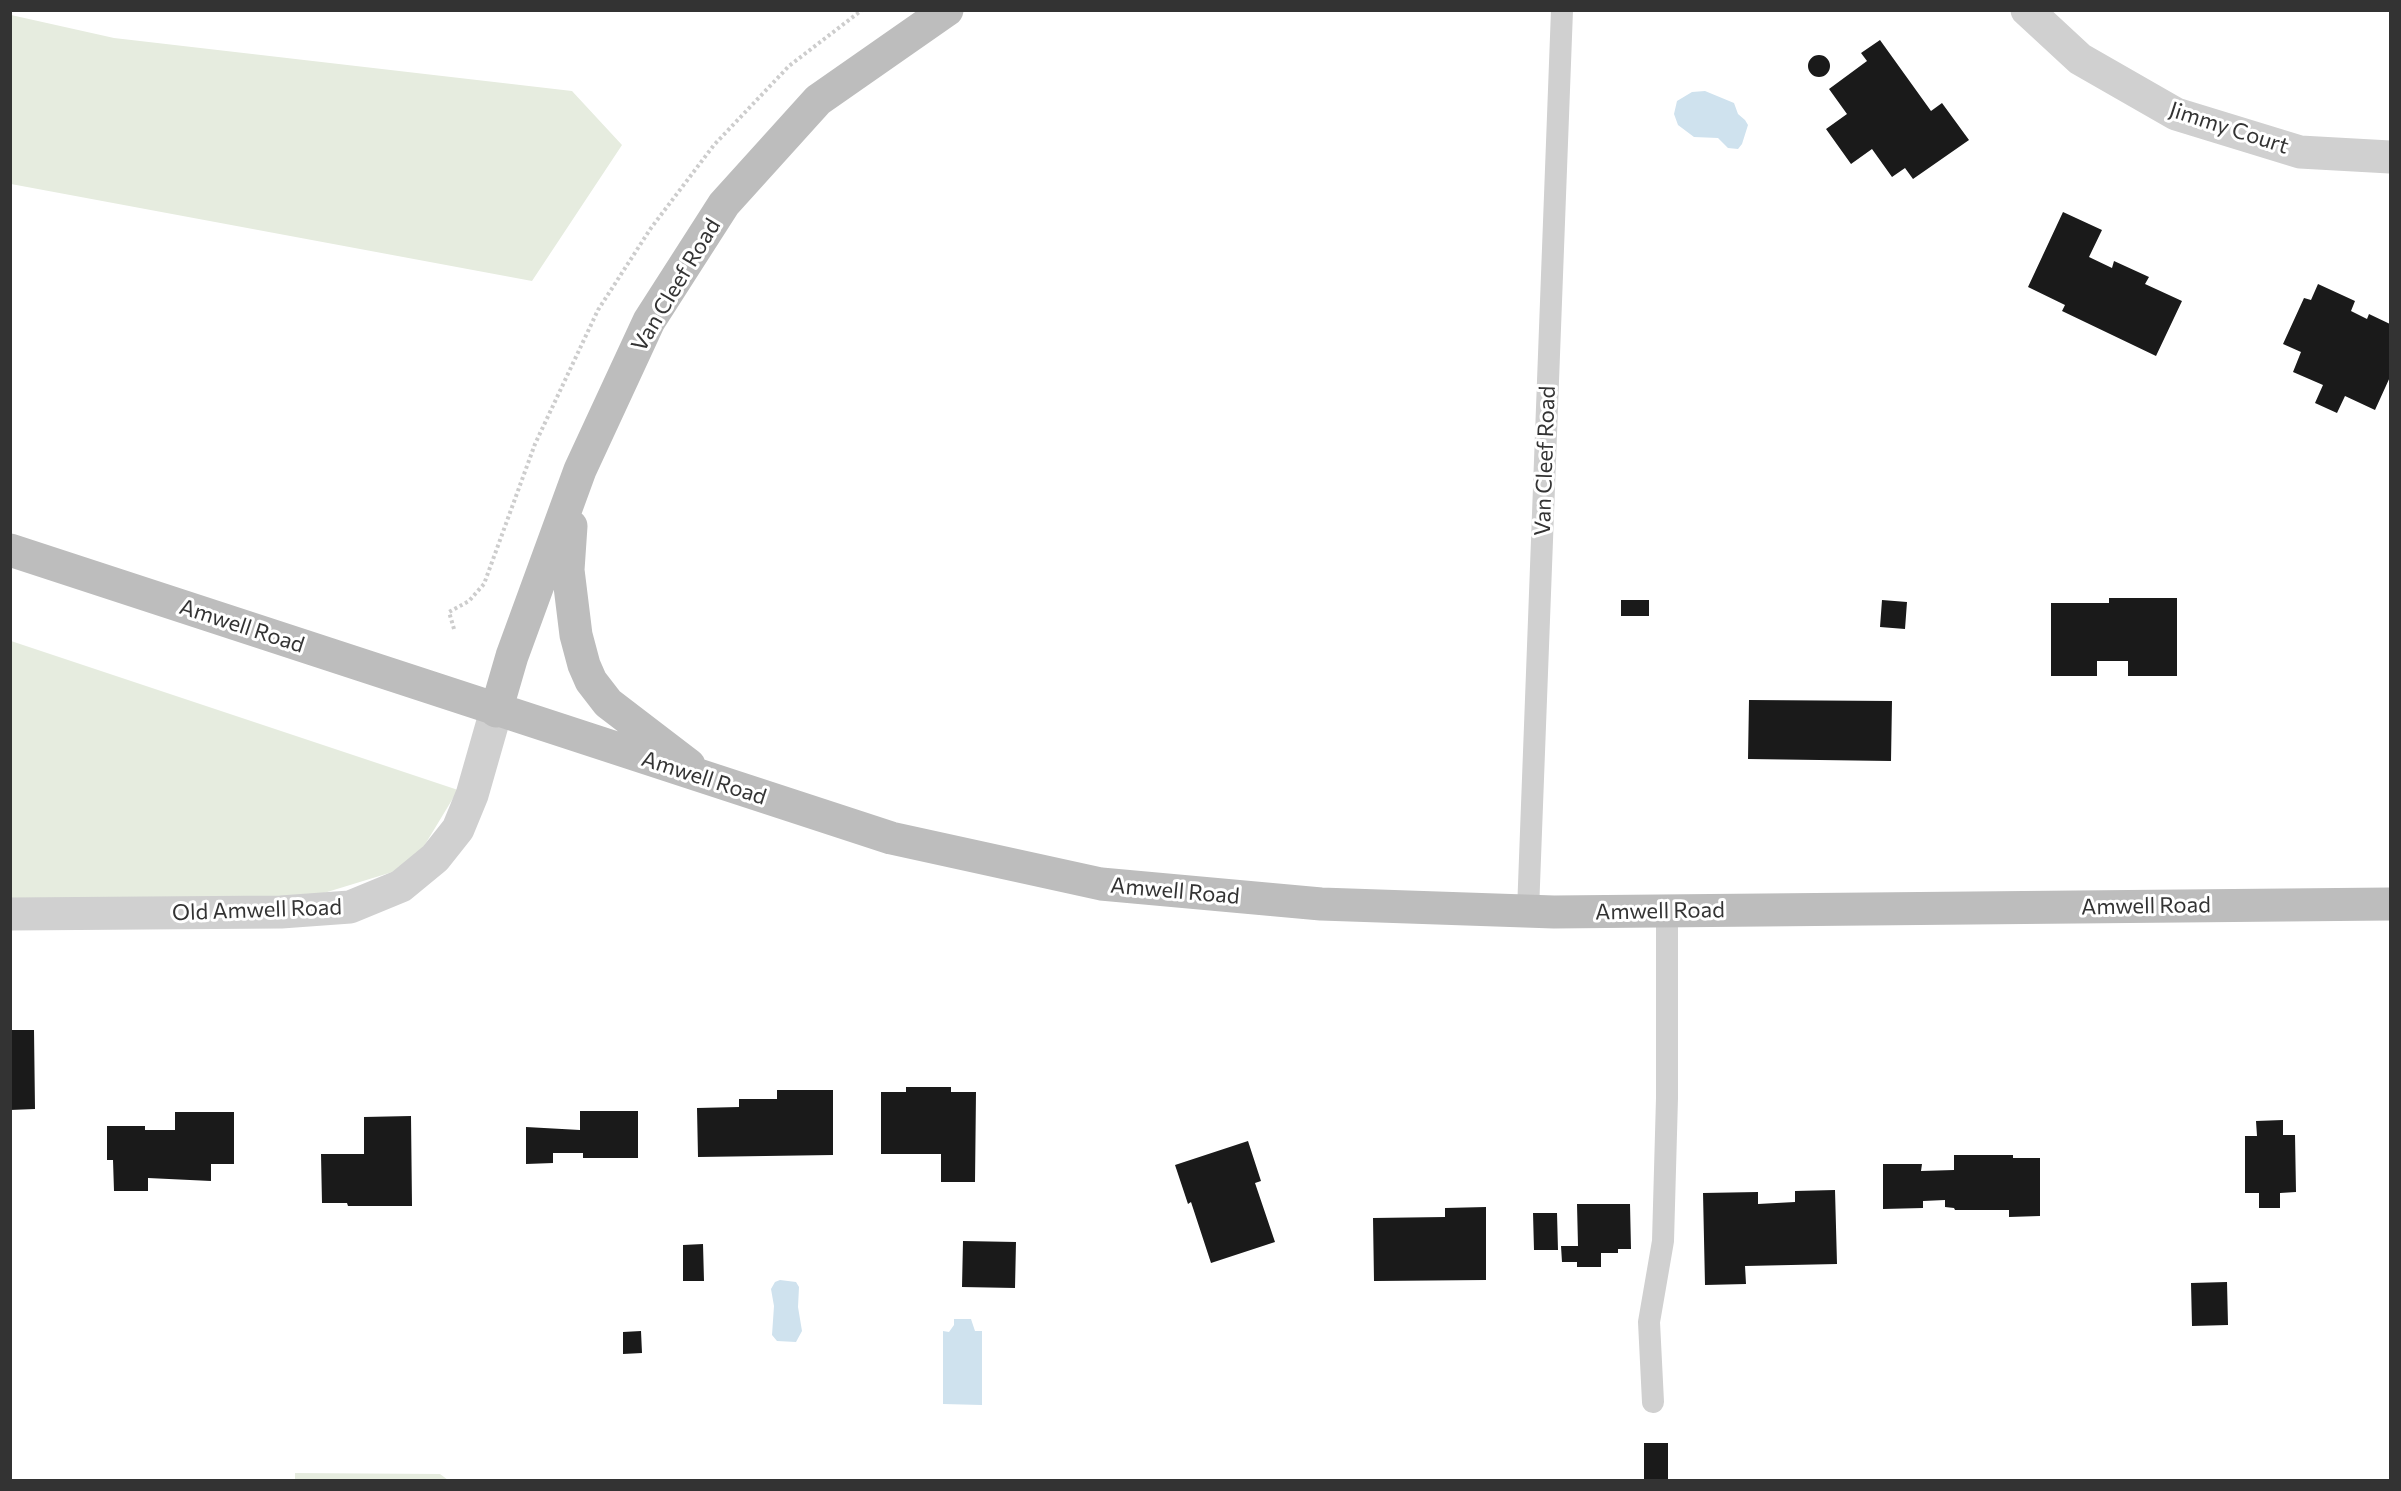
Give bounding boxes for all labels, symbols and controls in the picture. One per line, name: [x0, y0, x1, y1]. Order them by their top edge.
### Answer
street label: Jimmy Court: [2166, 96, 2292, 160]
street label: Van Cleef Road: [626, 214, 726, 356]
street label: Van Cleef Road: [1529, 385, 1561, 537]
street label: Amwell Road: [176, 593, 308, 659]
street label: Amwell Road: [638, 745, 770, 811]
street label: Amwell Road: [1109, 872, 1241, 910]
street label: Amwell Road: [2081, 892, 2211, 920]
street label: Old Amwell Road: [171, 894, 343, 926]
street label: Amwell Road: [1595, 897, 1725, 925]

